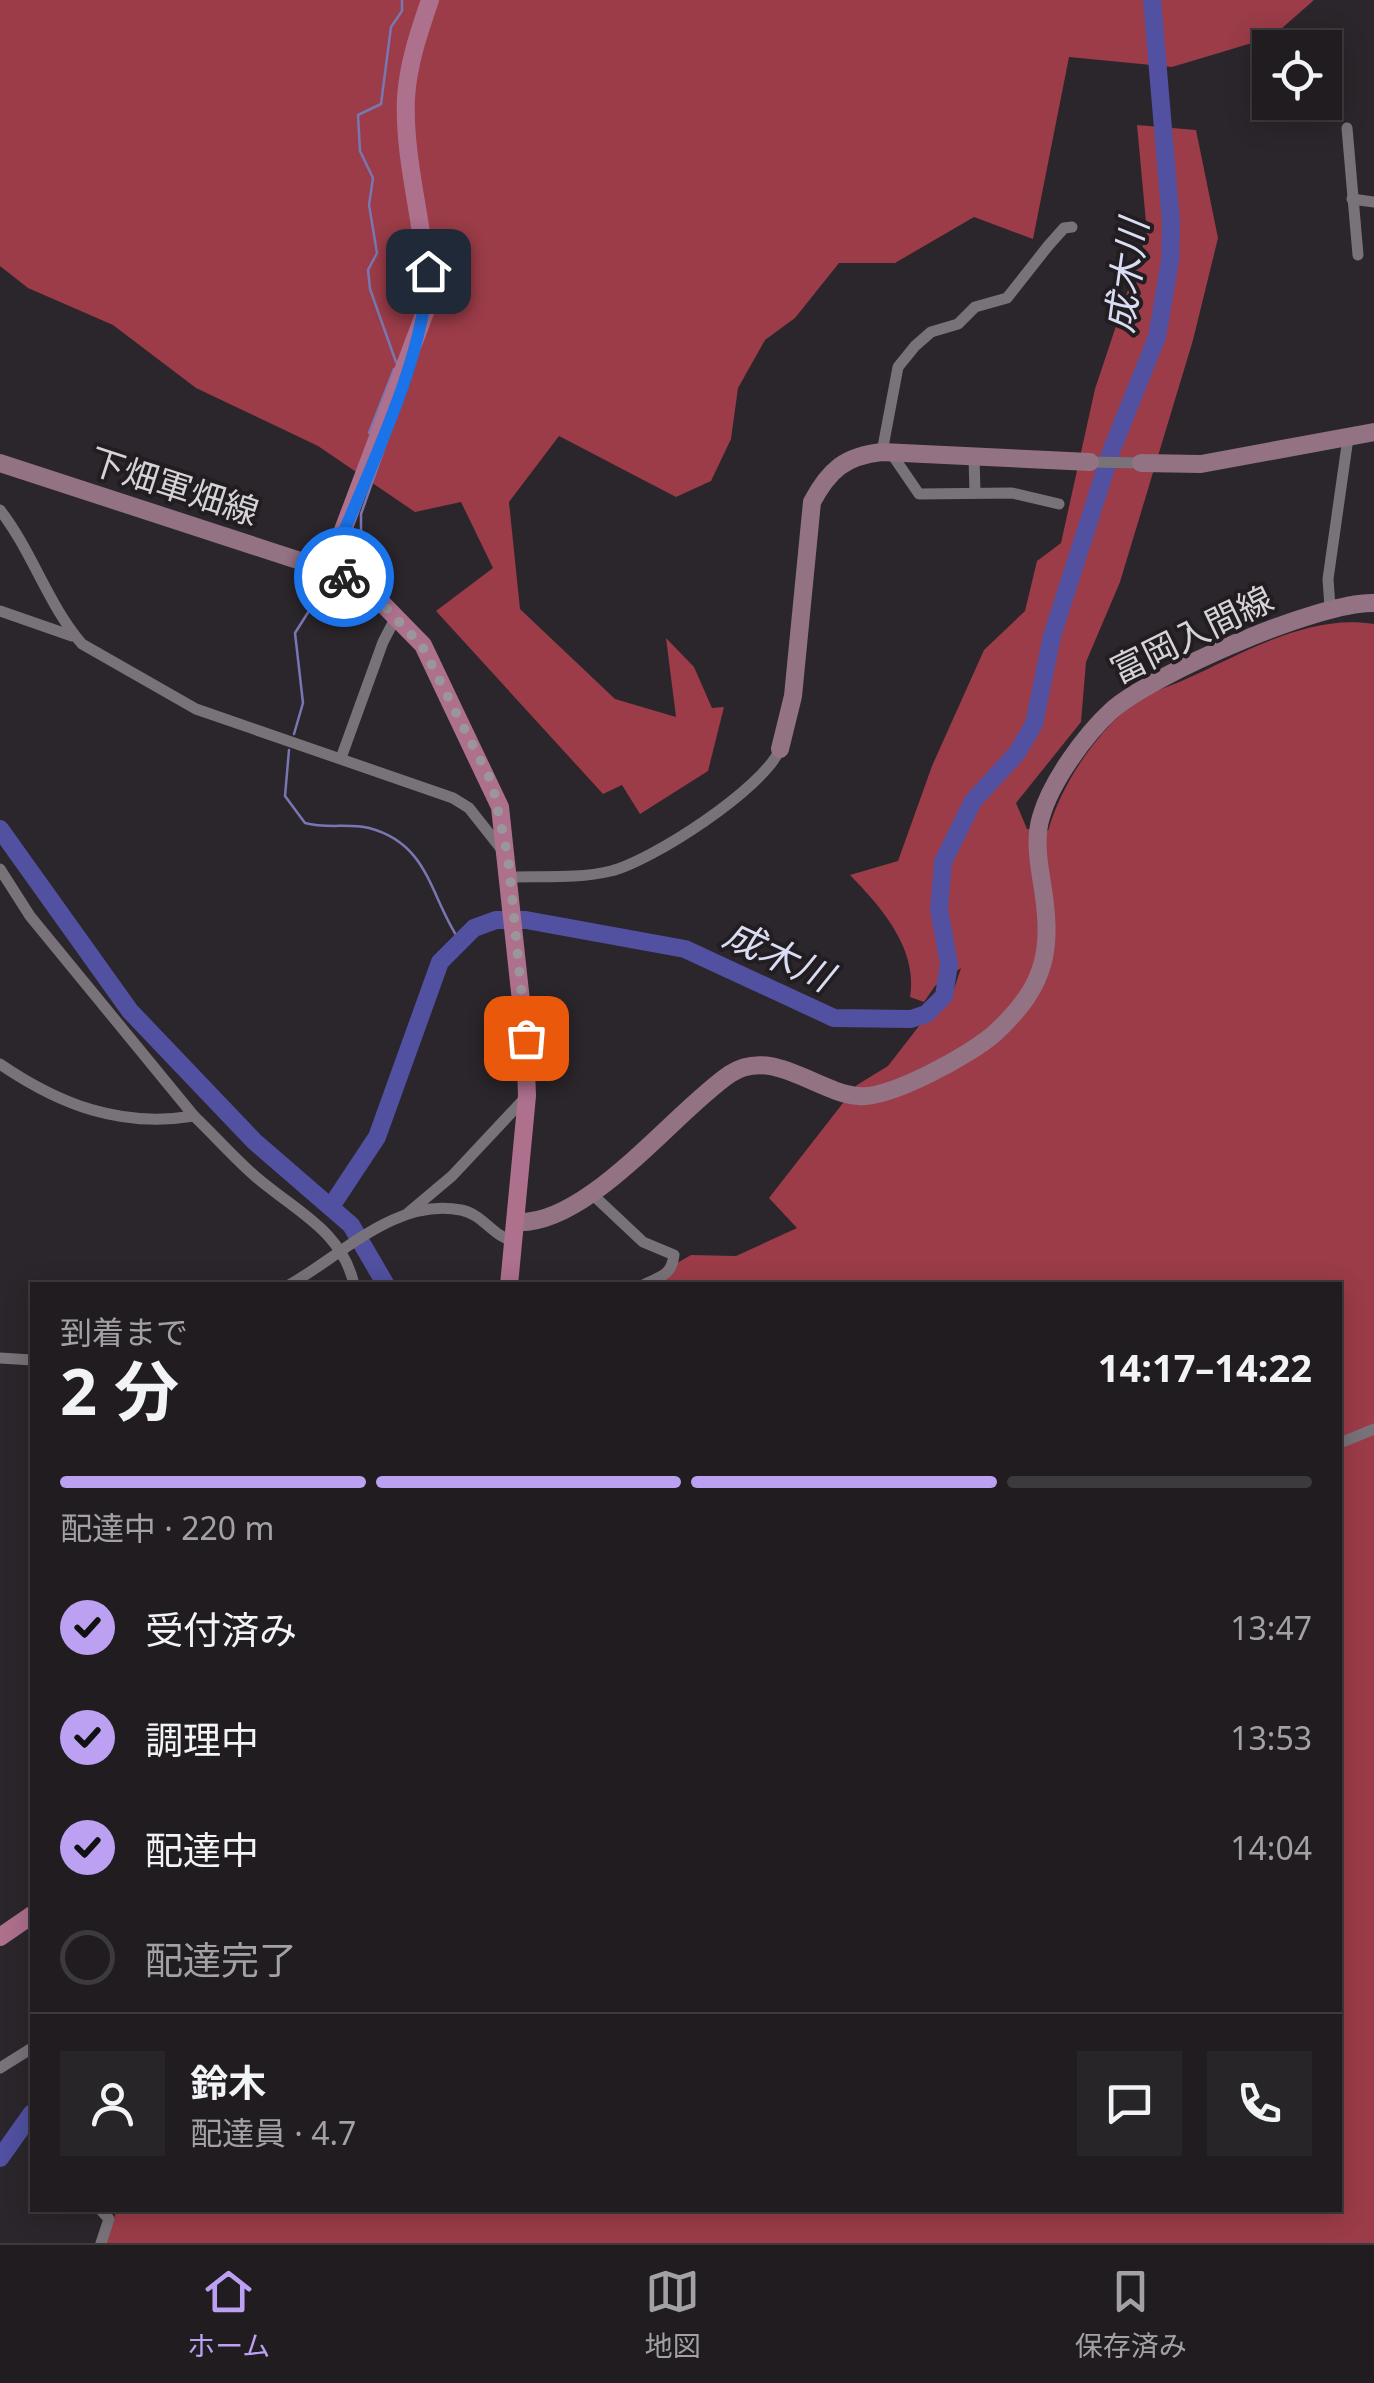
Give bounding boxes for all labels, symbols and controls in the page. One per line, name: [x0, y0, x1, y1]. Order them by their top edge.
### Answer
map controls: [1252, 30, 1342, 120]
button: locate: [1252, 30, 1342, 120]
water label: 成木川: [1091, 212, 1159, 336]
pin: [386, 229, 471, 314]
icon: home: [401, 244, 456, 299]
street label: 下畑軍畑線: [84, 436, 265, 535]
courier: [294, 527, 394, 627]
icon: bike: [317, 550, 372, 605]
street label: 富岡入間線: [1102, 574, 1280, 693]
water label: 成木川: [716, 907, 845, 1004]
pin: [484, 996, 569, 1081]
icon: bag: [499, 1011, 554, 1066]
text: 到着まで: [60, 1310, 188, 1353]
text: 14:17–14:22: [1098, 1341, 1312, 1393]
text: 2 分: [60, 1346, 179, 1434]
text: 配達中 · 220 m: [60, 1506, 274, 1549]
icon: check: [60, 1600, 115, 1655]
text: 受付済み: [145, 1603, 297, 1655]
text: 13:47: [1230, 1606, 1312, 1649]
icon: check: [60, 1710, 115, 1765]
text: 調理中: [145, 1713, 259, 1765]
text: 13:53: [1230, 1716, 1312, 1759]
icon: check: [60, 1820, 115, 1875]
text: 配達中: [145, 1823, 259, 1875]
text: 14:04: [1230, 1826, 1312, 1869]
text: 配達完了: [145, 1933, 297, 1985]
button: person: [60, 2051, 165, 2156]
button: chat: [1077, 2051, 1182, 2156]
button: phone: [1207, 2051, 1312, 2156]
text: 鈴木: [190, 2056, 266, 2108]
text: 配達員 · 4.7: [190, 2111, 356, 2154]
tab: ホーム: [187, 2264, 270, 2364]
tab: 地図: [645, 2264, 701, 2364]
tab: 保存済み: [1075, 2264, 1187, 2364]

